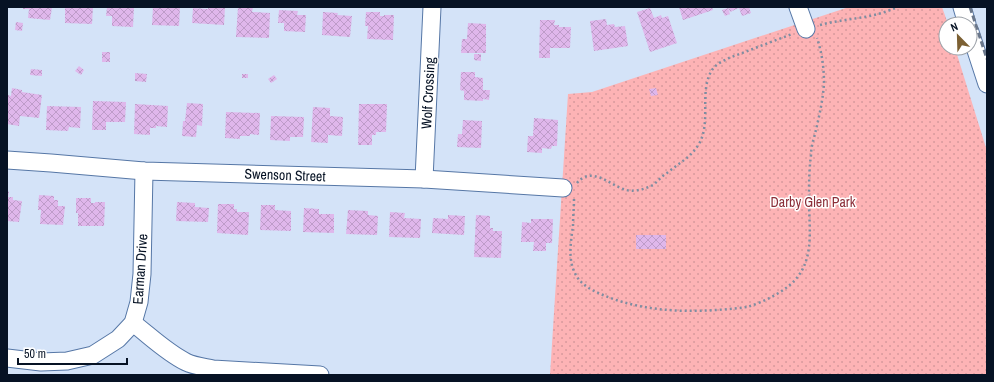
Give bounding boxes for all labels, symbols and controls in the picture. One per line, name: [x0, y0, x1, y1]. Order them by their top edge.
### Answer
north arrow: [938, 16, 978, 56]
text: N: [948, 19, 960, 35]
street label: Wolf Crossing: [417, 56, 439, 129]
street label: Swenson Street: [244, 165, 326, 185]
park label: Darby Glen Park: [771, 193, 856, 211]
street label: Earman Drive: [129, 233, 151, 305]
scale bar: [18, 340, 127, 366]
text: 50 m: [24, 346, 46, 362]

